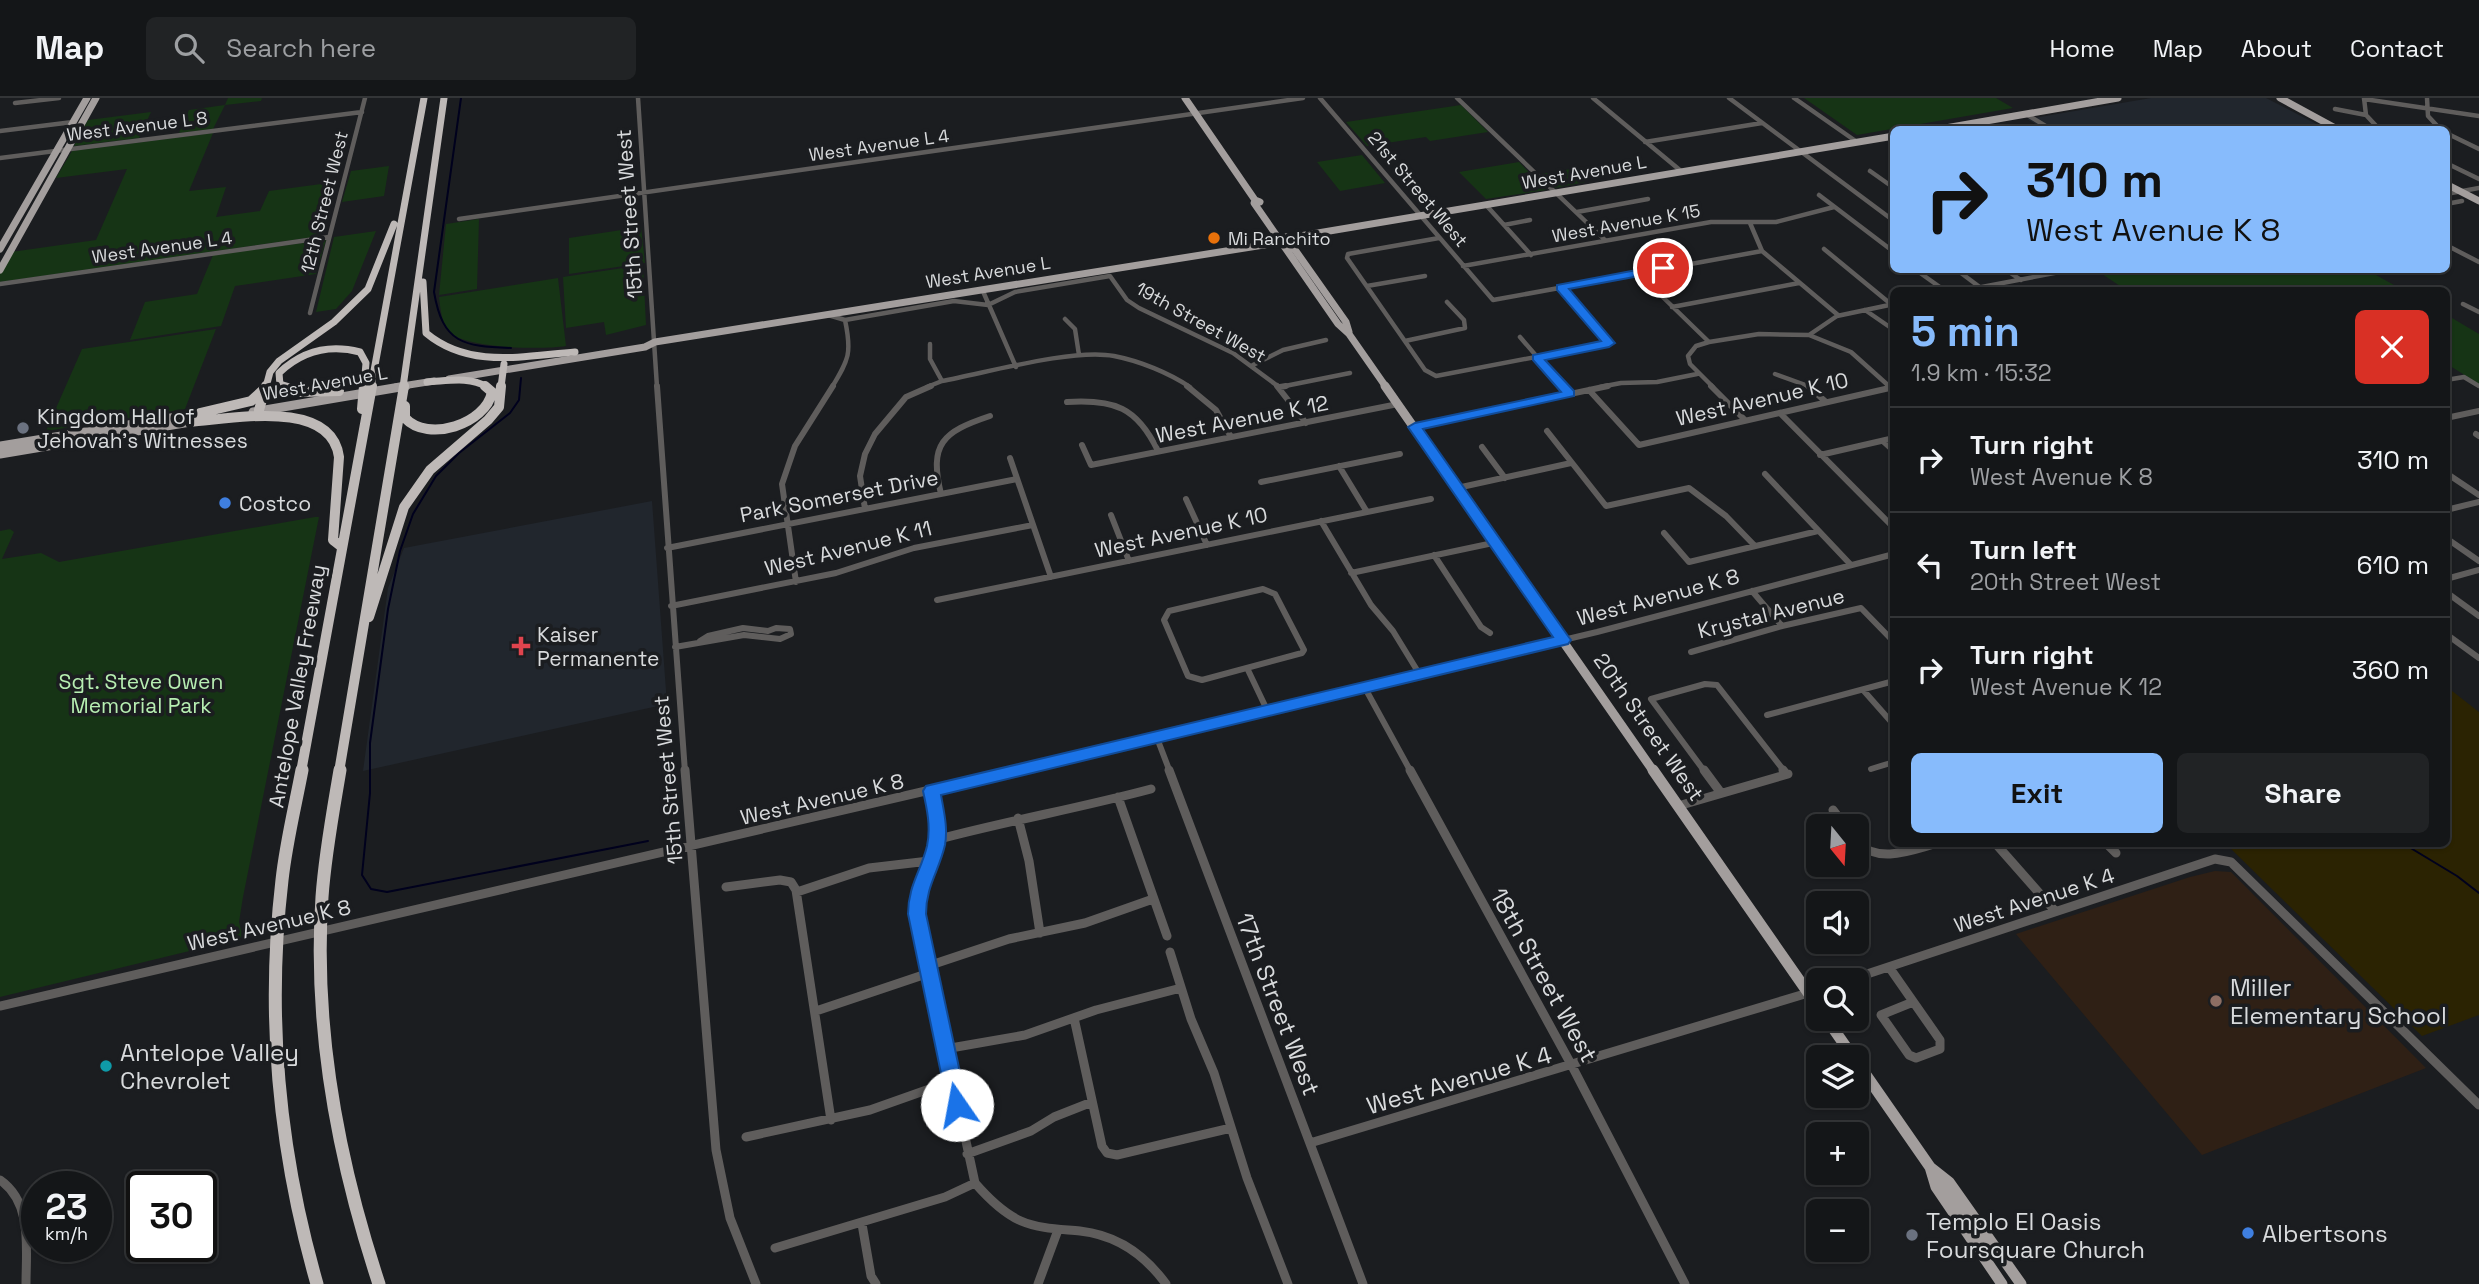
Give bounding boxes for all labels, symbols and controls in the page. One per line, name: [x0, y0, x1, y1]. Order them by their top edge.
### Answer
search box: [146, 17, 636, 80]
text: Map: [35, 27, 104, 69]
icon: search: [170, 29, 208, 67]
text: Search here: [226, 31, 376, 65]
text: Home: [2049, 33, 2115, 64]
text: Map: [2153, 33, 2203, 64]
text: About: [2241, 33, 2312, 64]
text: Contact: [2350, 33, 2444, 64]
street label: West Avenue L 8: [65, 106, 209, 146]
street label: West Avenue L 4: [807, 124, 951, 166]
street label: 21st Street West: [1363, 127, 1473, 251]
street label: 15th Street West: [610, 128, 648, 300]
street label: 12th Street West: [295, 129, 353, 275]
text: 310 m: [2026, 149, 2163, 211]
street label: West Avenue L: [1520, 150, 1648, 194]
icon: right: [1911, 154, 2002, 245]
street label: West Avenue K 15: [1550, 199, 1702, 247]
text: West Avenue K 8: [2026, 210, 2280, 250]
street label: West Avenue L 4: [90, 226, 234, 268]
place label: Mi Ranchito: [1228, 227, 1331, 250]
marker: Mi Ranchito: [1206, 230, 1222, 246]
pin: [1633, 238, 1693, 298]
icon: arrive: [1644, 249, 1682, 287]
street label: West Avenue L: [924, 251, 1052, 293]
street label: 19th Street West: [1132, 277, 1270, 367]
text: 5 min: [1911, 305, 2020, 358]
button: close: [2355, 310, 2429, 384]
text: 1.9 km · 15:32: [1911, 358, 2052, 388]
street label: West Avenue L: [261, 361, 389, 405]
street label: West Avenue K 10: [1673, 366, 1851, 432]
street label: West Avenue K 12: [1153, 389, 1331, 449]
place label: Kingdom Hall of Jehovah's Witnesses: [37, 403, 248, 454]
marker: Kingdom Hall of Jehovah's Witnesses: [15, 420, 31, 436]
text: Turn right: [1970, 428, 2094, 462]
icon: right: [1911, 441, 1949, 479]
text: 310 m: [2357, 443, 2429, 477]
text: West Avenue K 8: [1970, 462, 2153, 492]
street label: Park Somerset Drive: [737, 464, 941, 528]
place label: Costco: [239, 490, 311, 517]
marker: Costco: [217, 495, 233, 511]
street label: West Avenue K 10: [1092, 500, 1270, 564]
street label: West Avenue K 11: [762, 514, 934, 582]
text: Turn left: [1970, 533, 2077, 567]
icon: left: [1911, 546, 1949, 584]
text: 610 m: [2357, 548, 2429, 582]
street label: Antelope Valley Freeway: [262, 562, 332, 810]
street label: West Avenue K 8: [1574, 562, 1742, 632]
text: 20th Street West: [1970, 567, 2161, 597]
street label: Krystal Avenue: [1695, 582, 1847, 644]
place label: Kaiser Permanente: [537, 621, 659, 672]
marker: Kaiser Permanente: [511, 636, 531, 656]
text: Turn right: [1970, 638, 2094, 672]
street label: 20th Street West: [1588, 648, 1710, 806]
icon: right: [1911, 651, 1949, 689]
text: 360 m: [2352, 653, 2429, 687]
park label: Sgt. Steve Owen Memorial Park: [59, 668, 223, 719]
text: West Avenue K 12: [1970, 672, 2162, 702]
street label: 15th Street West: [647, 694, 689, 866]
button: Exit: [1911, 753, 2163, 833]
button: Share: [2177, 753, 2429, 833]
street label: West Avenue K 8: [738, 767, 906, 831]
north arrow: [1806, 814, 1869, 877]
map controls: [1806, 814, 1869, 1262]
street label: West Avenue K 4: [1950, 861, 2118, 939]
street label: 18th Street West: [1483, 882, 1605, 1068]
button: sound: [1806, 891, 1869, 954]
street label: West Avenue K 8: [185, 893, 353, 957]
street label: 17th Street West: [1229, 908, 1327, 1100]
button: search: [1806, 968, 1869, 1031]
place label: Miller Elementary School: [2230, 972, 2447, 1031]
marker: Miller Elementary School: [2208, 993, 2224, 1009]
place label: Antelope Valley Chevrolet: [120, 1037, 299, 1096]
street label: West Avenue K 4: [1363, 1039, 1555, 1121]
button: layers: [1806, 1045, 1869, 1108]
marker: Antelope Valley Chevrolet: [98, 1058, 114, 1074]
position arrow: [920, 1068, 994, 1142]
button: +: [1806, 1122, 1869, 1185]
speed limit sign: 30: [126, 1171, 217, 1262]
text: 23: [45, 1185, 88, 1229]
button: −: [1806, 1199, 1869, 1262]
place label: Templo El Oasis Foursquare Church: [1926, 1206, 2145, 1265]
place label: Albertsons: [2262, 1218, 2388, 1249]
text: km/h: [45, 1222, 88, 1245]
marker: Albertsons: [2240, 1225, 2256, 1241]
marker: Templo El Oasis Foursquare Church: [1904, 1227, 1920, 1243]

